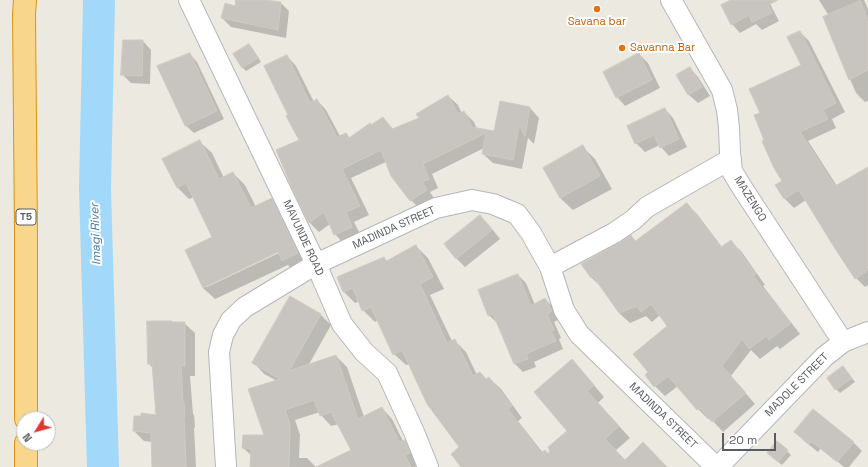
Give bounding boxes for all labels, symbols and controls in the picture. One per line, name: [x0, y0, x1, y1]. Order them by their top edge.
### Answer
marker: Savana bar: [592, 4, 602, 14]
place label: Savana bar: [568, 15, 626, 29]
place label: Savanna Bar: [630, 41, 695, 55]
marker: Savanna Bar: [617, 43, 627, 53]
street label: MAZENGO: [731, 174, 769, 224]
street label: MAVUNDE ROAD: [280, 198, 326, 278]
water label: Imagi River: [88, 203, 104, 265]
street label: MADINDA STREET: [351, 204, 437, 252]
road number: T5: [16, 209, 36, 225]
street label: MADOLE STREET: [762, 350, 832, 420]
street label: MADINDA STREET: [626, 380, 700, 452]
north arrow: [16, 411, 56, 451]
scale bar: [724, 425, 778, 451]
text: N: [19, 430, 35, 445]
text: 20 m: [729, 432, 757, 448]

